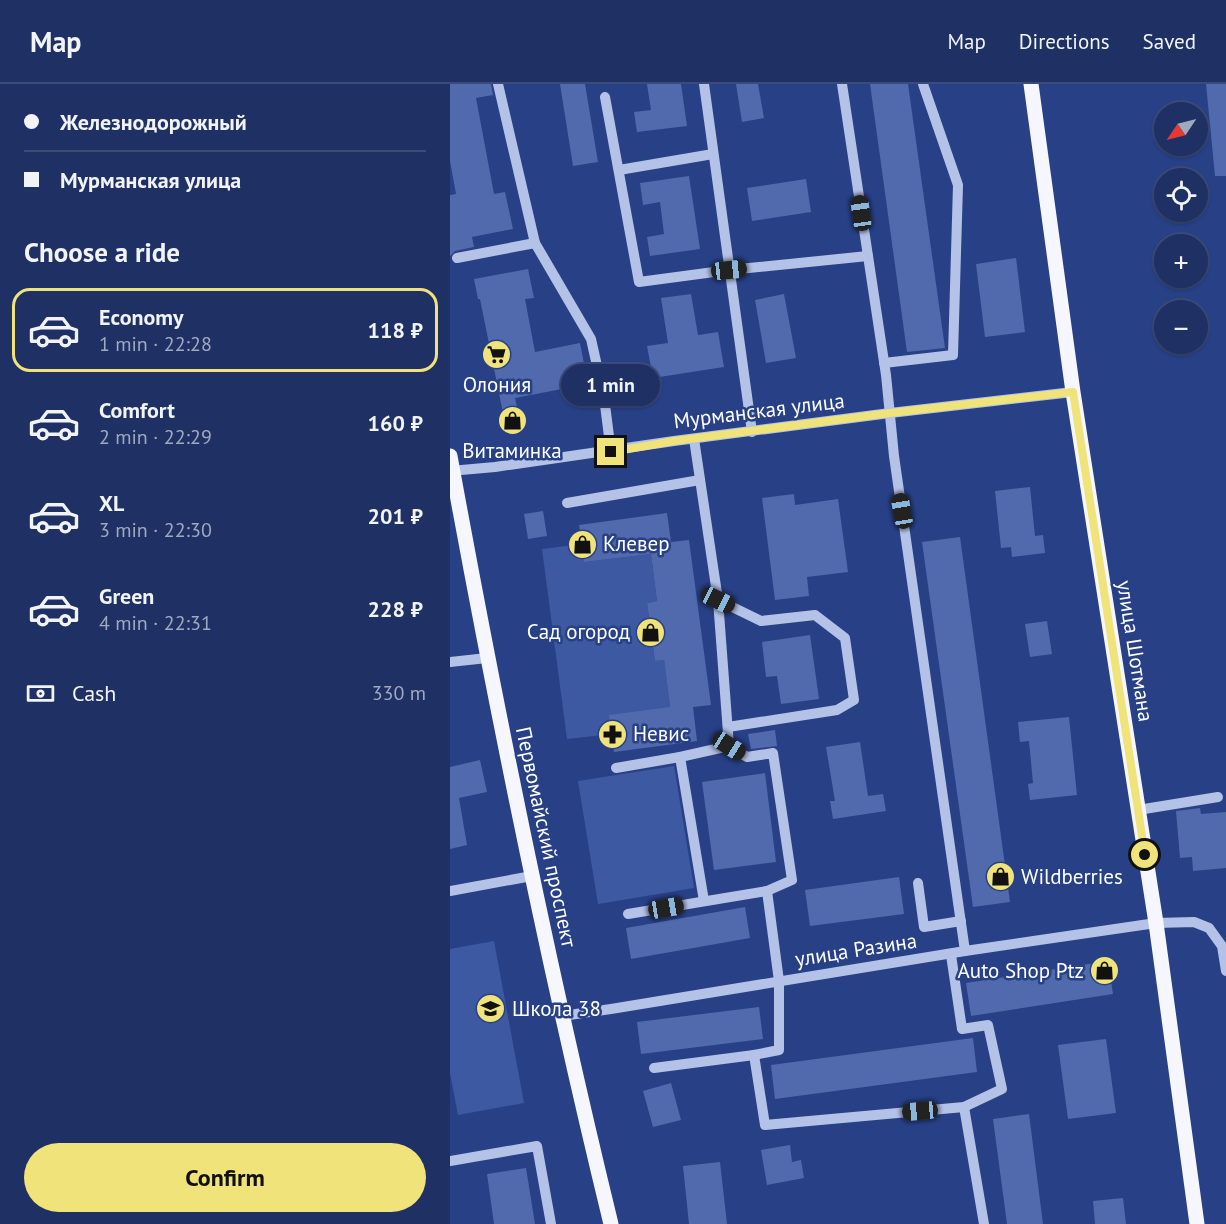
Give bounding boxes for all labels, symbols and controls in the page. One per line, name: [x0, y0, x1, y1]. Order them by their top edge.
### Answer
text: Map: [30, 23, 81, 60]
text: Map: [947, 28, 986, 55]
text: Directions: [1019, 28, 1110, 55]
text: Saved: [1143, 28, 1196, 55]
north arrow: [1154, 102, 1208, 156]
map controls: [1154, 102, 1208, 354]
text: Железнодорожный: [60, 108, 247, 136]
text: Мурманская улица: [60, 166, 241, 194]
button: locate: [1154, 168, 1208, 222]
car: [850, 194, 872, 232]
button: +: [1154, 234, 1208, 288]
text: Choose a ride: [24, 235, 180, 269]
car: [710, 259, 748, 281]
button: −: [1154, 300, 1208, 354]
icon: car: [27, 303, 81, 357]
text: Economy: [99, 303, 183, 331]
text: 118 ₽: [368, 316, 423, 344]
text: 1 min · 22:28: [99, 331, 212, 357]
supermarket icon: Олония: [481, 338, 513, 370]
callout: 1 min: [562, 365, 660, 407]
place label: Олония: [463, 371, 531, 398]
text: 1 min: [586, 372, 635, 398]
street label: Мурманская улица: [672, 387, 846, 434]
icon: car: [27, 396, 81, 450]
text: Comfort: [99, 396, 175, 424]
shop icon: Витаминка: [496, 404, 528, 436]
text: 160 ₽: [368, 409, 423, 437]
text: 2 min · 22:29: [99, 424, 212, 450]
place label: Витаминка: [462, 437, 562, 464]
route end: [597, 438, 624, 465]
icon: car: [27, 489, 81, 543]
text: XL: [99, 489, 124, 517]
car: [890, 492, 914, 530]
text: 201 ₽: [368, 502, 423, 530]
text: 3 min · 22:30: [99, 517, 212, 543]
shop icon: Клевер: [566, 528, 598, 560]
place label: Клевер: [603, 530, 670, 557]
street label: улица Шотмана: [1111, 578, 1160, 723]
icon: car: [27, 582, 81, 636]
text: Green: [99, 582, 154, 610]
car: [698, 584, 738, 616]
text: 228 ₽: [368, 595, 423, 623]
text: 4 min · 22:31: [99, 610, 212, 636]
shop icon: Сад огород: [635, 616, 667, 648]
place label: Сад огород: [527, 618, 630, 645]
icon: cash: [24, 677, 57, 710]
text: Cash: [72, 679, 116, 707]
text: 330 m: [372, 680, 426, 706]
pharmacy icon: Невис: [596, 718, 628, 750]
place label: Невис: [633, 720, 689, 747]
street label: Первомайский проспект: [510, 724, 583, 950]
car: [709, 729, 749, 763]
route start: [1131, 841, 1158, 868]
shop icon: Wildberries: [984, 861, 1016, 893]
place label: Wildberries: [1021, 863, 1123, 890]
car: [647, 896, 685, 920]
street label: улица Разина: [793, 927, 919, 972]
shop icon: Auto Shop Ptz: [1089, 955, 1121, 987]
place label: Auto Shop Ptz: [958, 957, 1084, 984]
school or university icon: Школа 38: [475, 993, 507, 1025]
place label: Школа 38: [512, 995, 601, 1022]
car: [901, 1100, 939, 1122]
button: Confirm: [24, 1143, 426, 1212]

